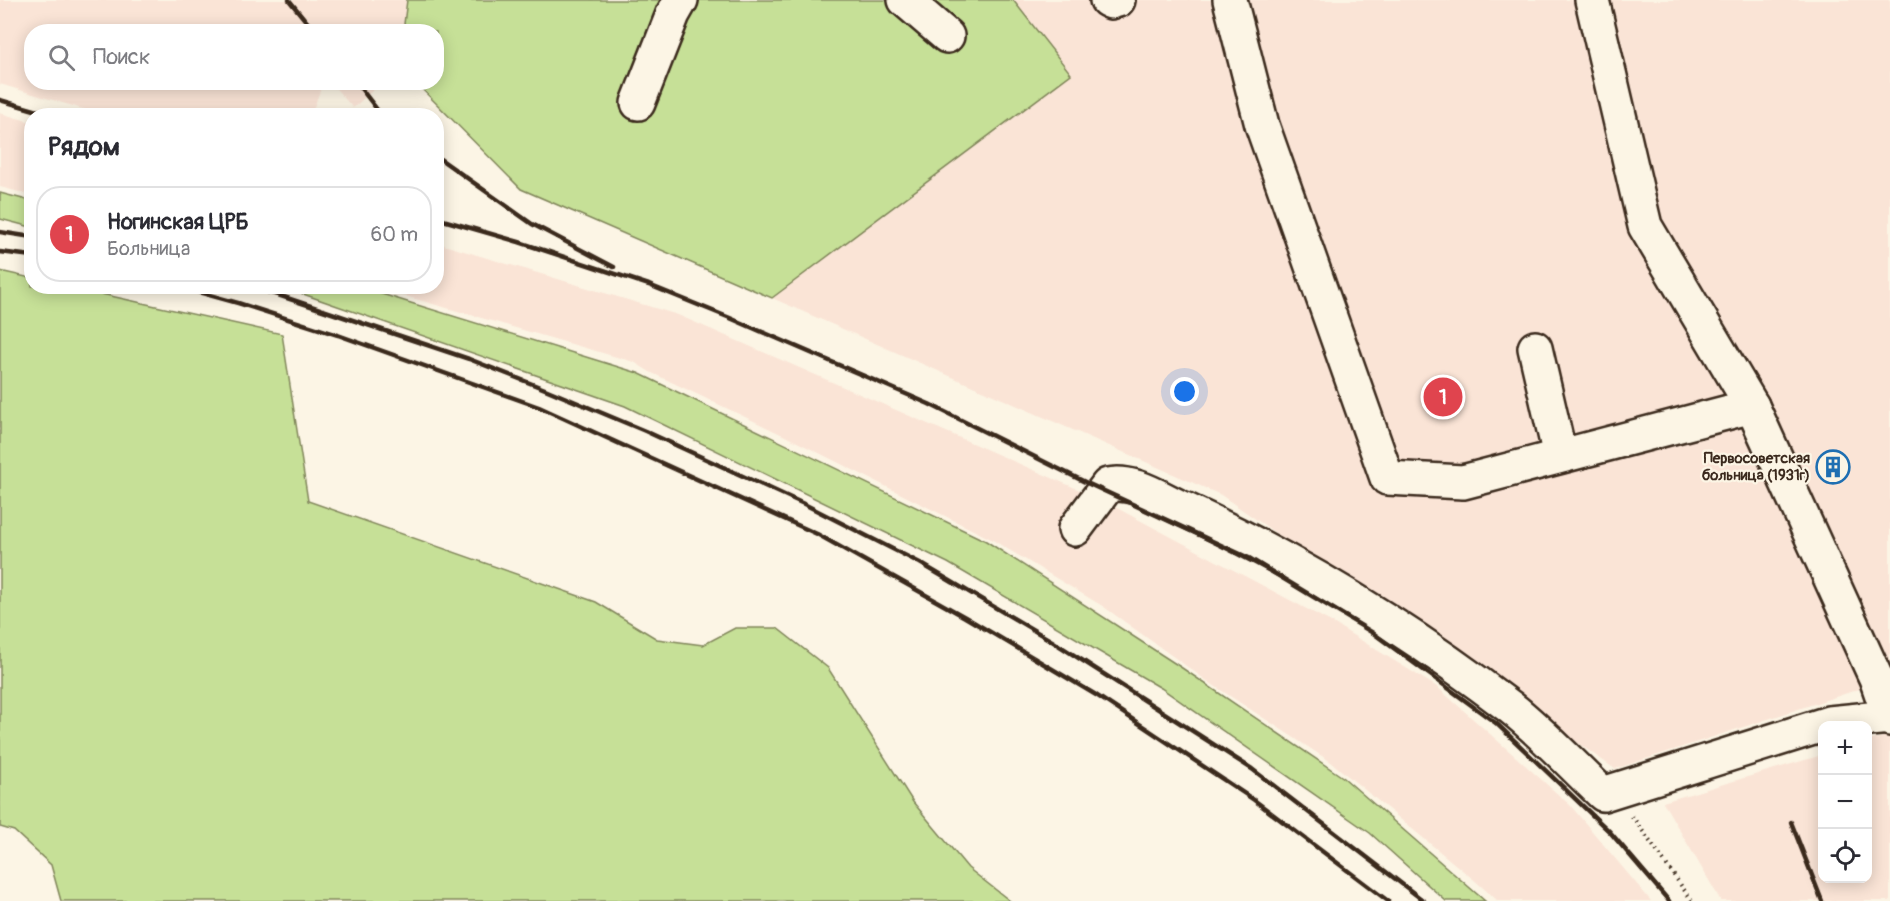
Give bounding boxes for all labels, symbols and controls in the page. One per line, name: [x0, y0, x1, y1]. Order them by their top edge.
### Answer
search box: [24, 24, 444, 90]
icon: search: [45, 41, 78, 74]
text: Поиск: [93, 43, 150, 71]
text: Рядом: [48, 131, 120, 163]
text: Ногинская ЦРБ: [107, 208, 249, 236]
text: 1: [66, 222, 73, 247]
text: 60 m: [371, 222, 418, 247]
text: Больница: [107, 236, 190, 261]
pin: 1: [1424, 374, 1462, 420]
your location: [1170, 377, 1199, 406]
place label: Первосоветская больница (1931г): [1702, 449, 1810, 485]
building icon: Первосоветская больница (1931г): [1815, 449, 1851, 485]
map controls: [1818, 721, 1872, 883]
button: +: [1818, 721, 1872, 775]
button: −: [1818, 775, 1872, 829]
button: locate: [1818, 829, 1872, 883]

